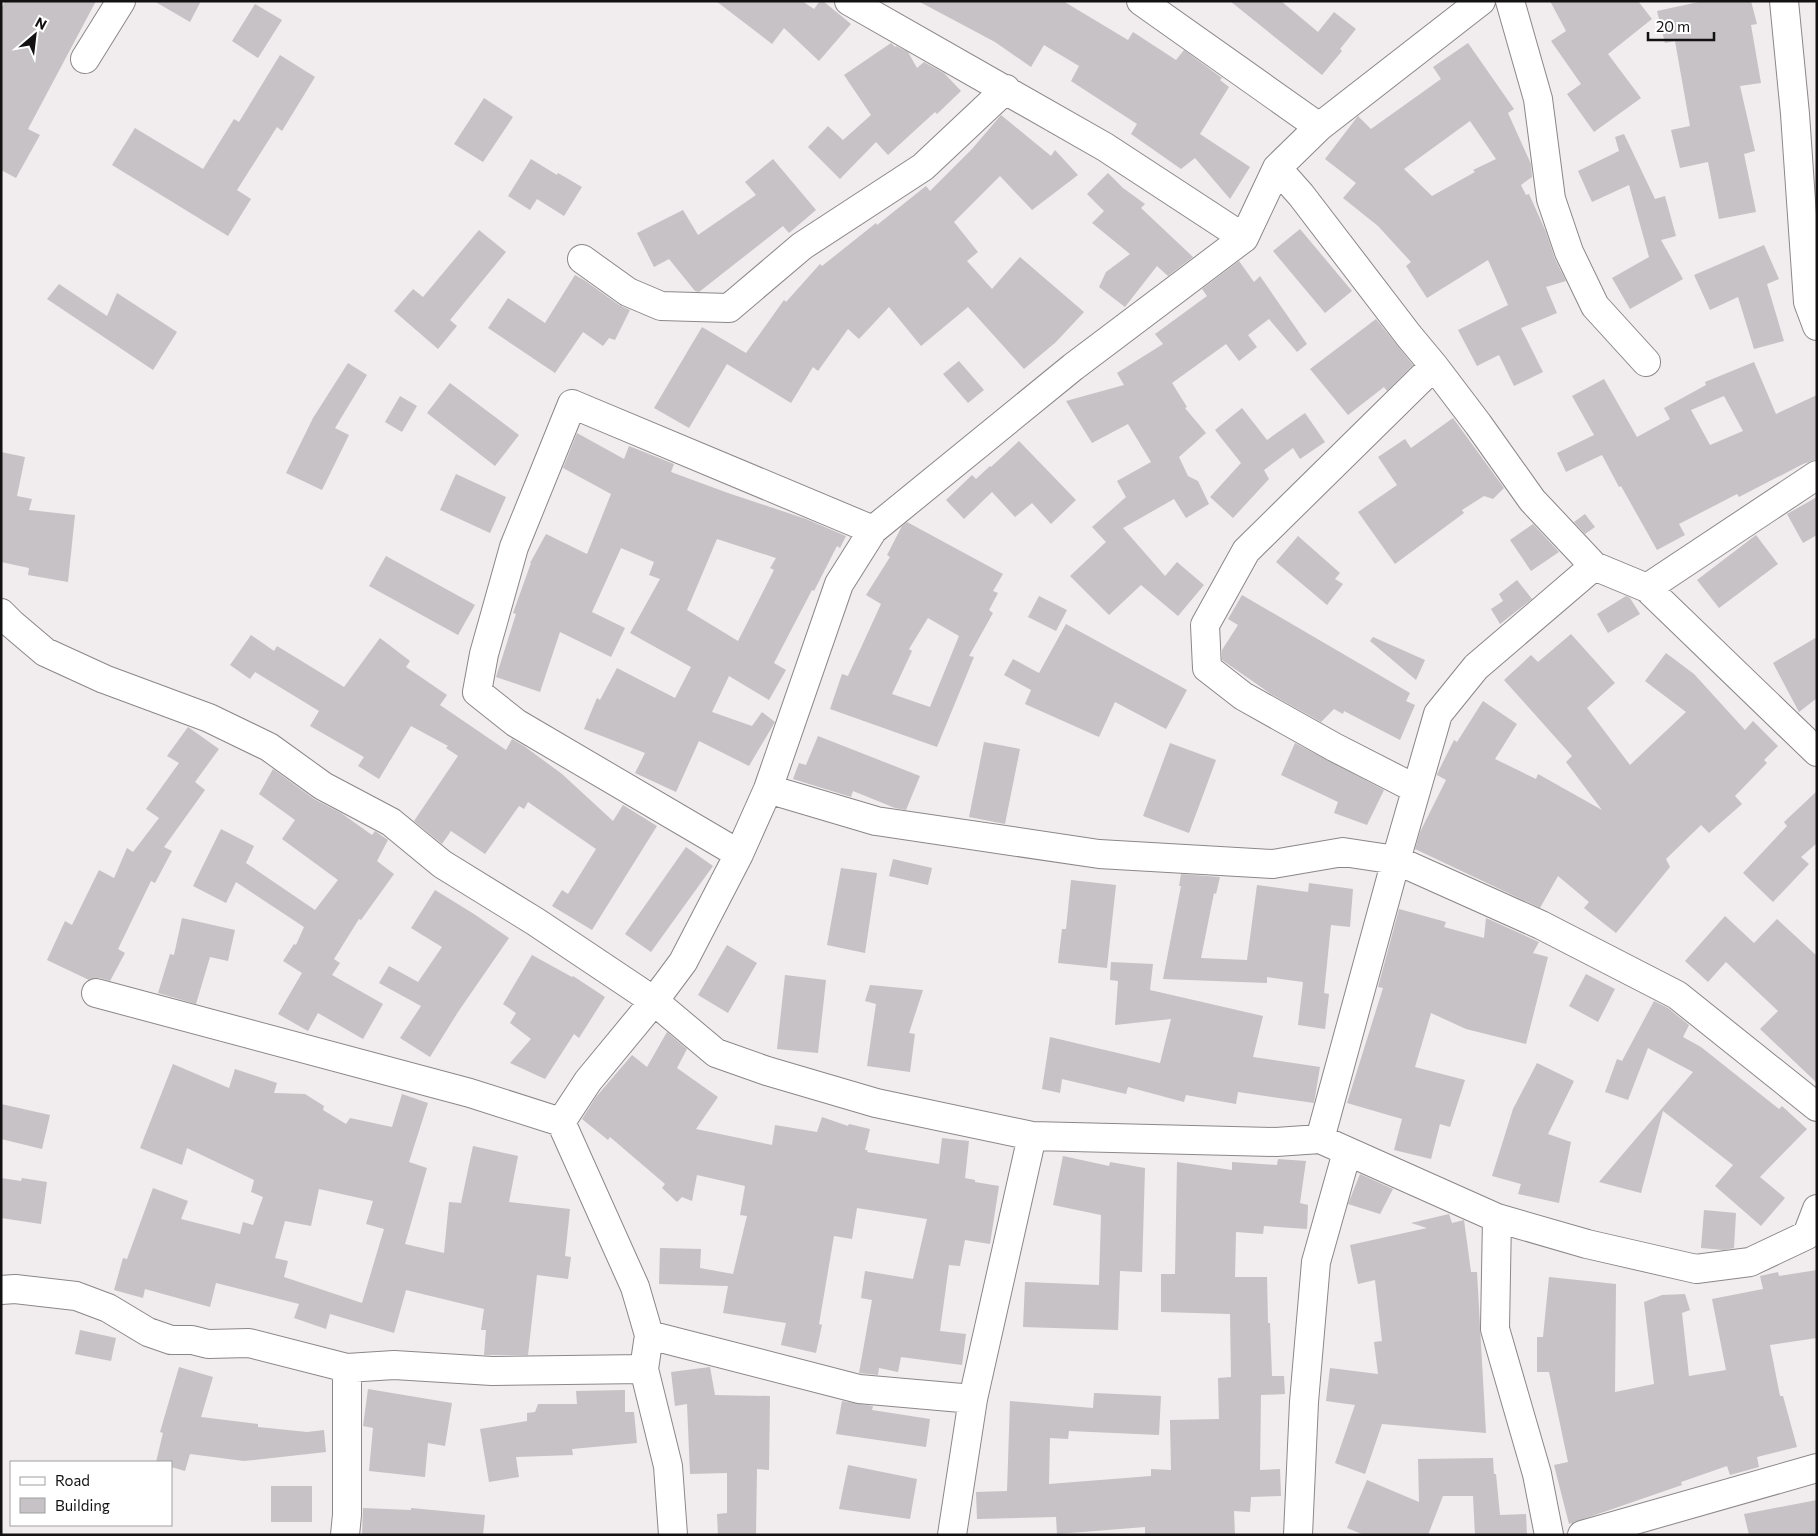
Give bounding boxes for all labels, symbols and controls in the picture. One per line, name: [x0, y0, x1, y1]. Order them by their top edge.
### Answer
north arrow: [10, 10, 60, 60]
scale bar: [1648, 10, 1714, 42]
text: N: [33, 13, 50, 33]
text: 20 m: [1656, 17, 1690, 35]
legend: [10, 1461, 172, 1526]
text: Road: [55, 1471, 90, 1489]
text: Building: [55, 1496, 110, 1514]

